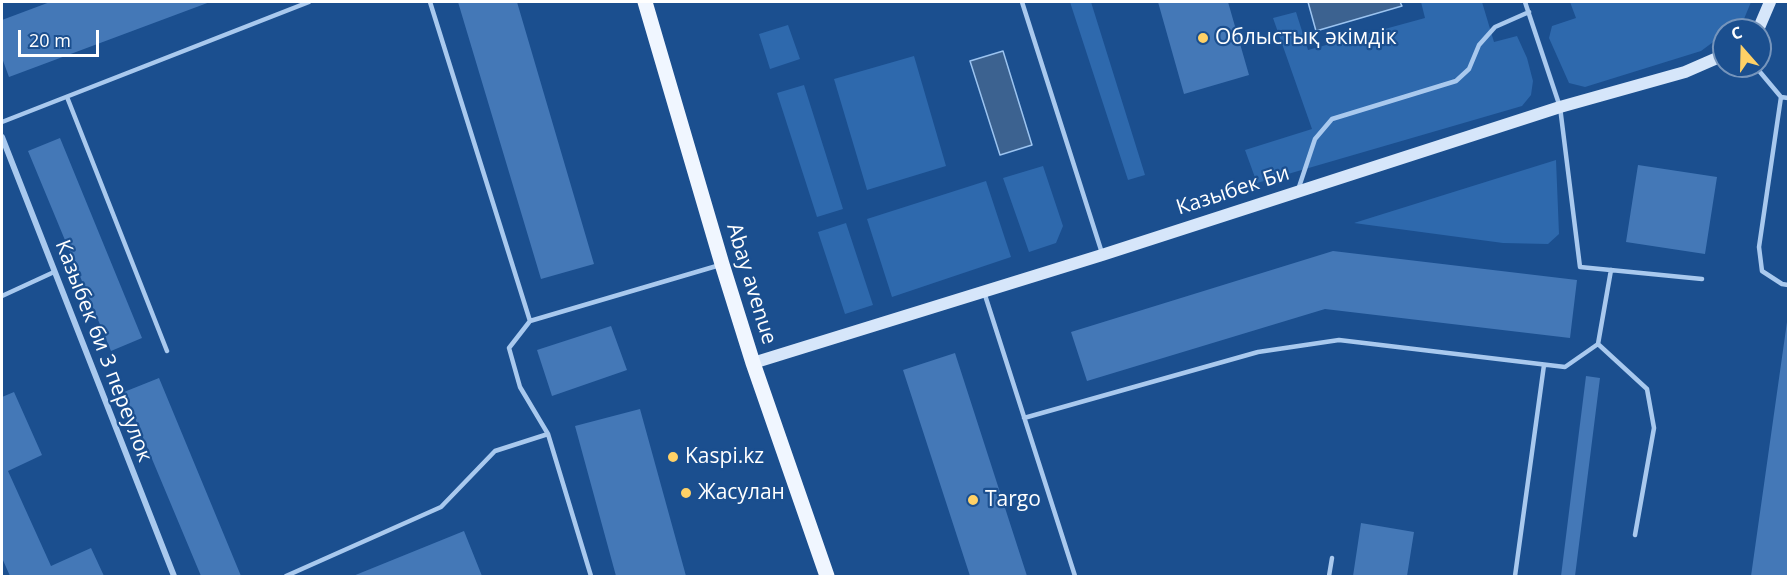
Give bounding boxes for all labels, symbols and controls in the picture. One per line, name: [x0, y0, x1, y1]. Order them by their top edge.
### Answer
scale bar: [21, 18, 102, 56]
north arrow: [1712, 18, 1772, 78]
text: С: [1728, 21, 1745, 45]
place label: Облыстық әкімдік: [1215, 25, 1396, 51]
text: 20 m: [29, 28, 71, 52]
marker: Облыстық әкімдік: [1196, 31, 1210, 45]
street label: Казыбек Би: [1173, 161, 1293, 221]
street label: Abay avenue: [721, 220, 781, 348]
street label: Казыбек би 3 переулок: [49, 237, 157, 465]
place label: Kaspi.kz: [685, 444, 764, 470]
marker: Kaspi.kz: [666, 450, 680, 464]
place label: Жасулан: [698, 480, 785, 506]
marker: Жасулан: [679, 486, 693, 500]
place label: Targo: [985, 487, 1041, 513]
marker: Targo: [966, 493, 980, 507]

